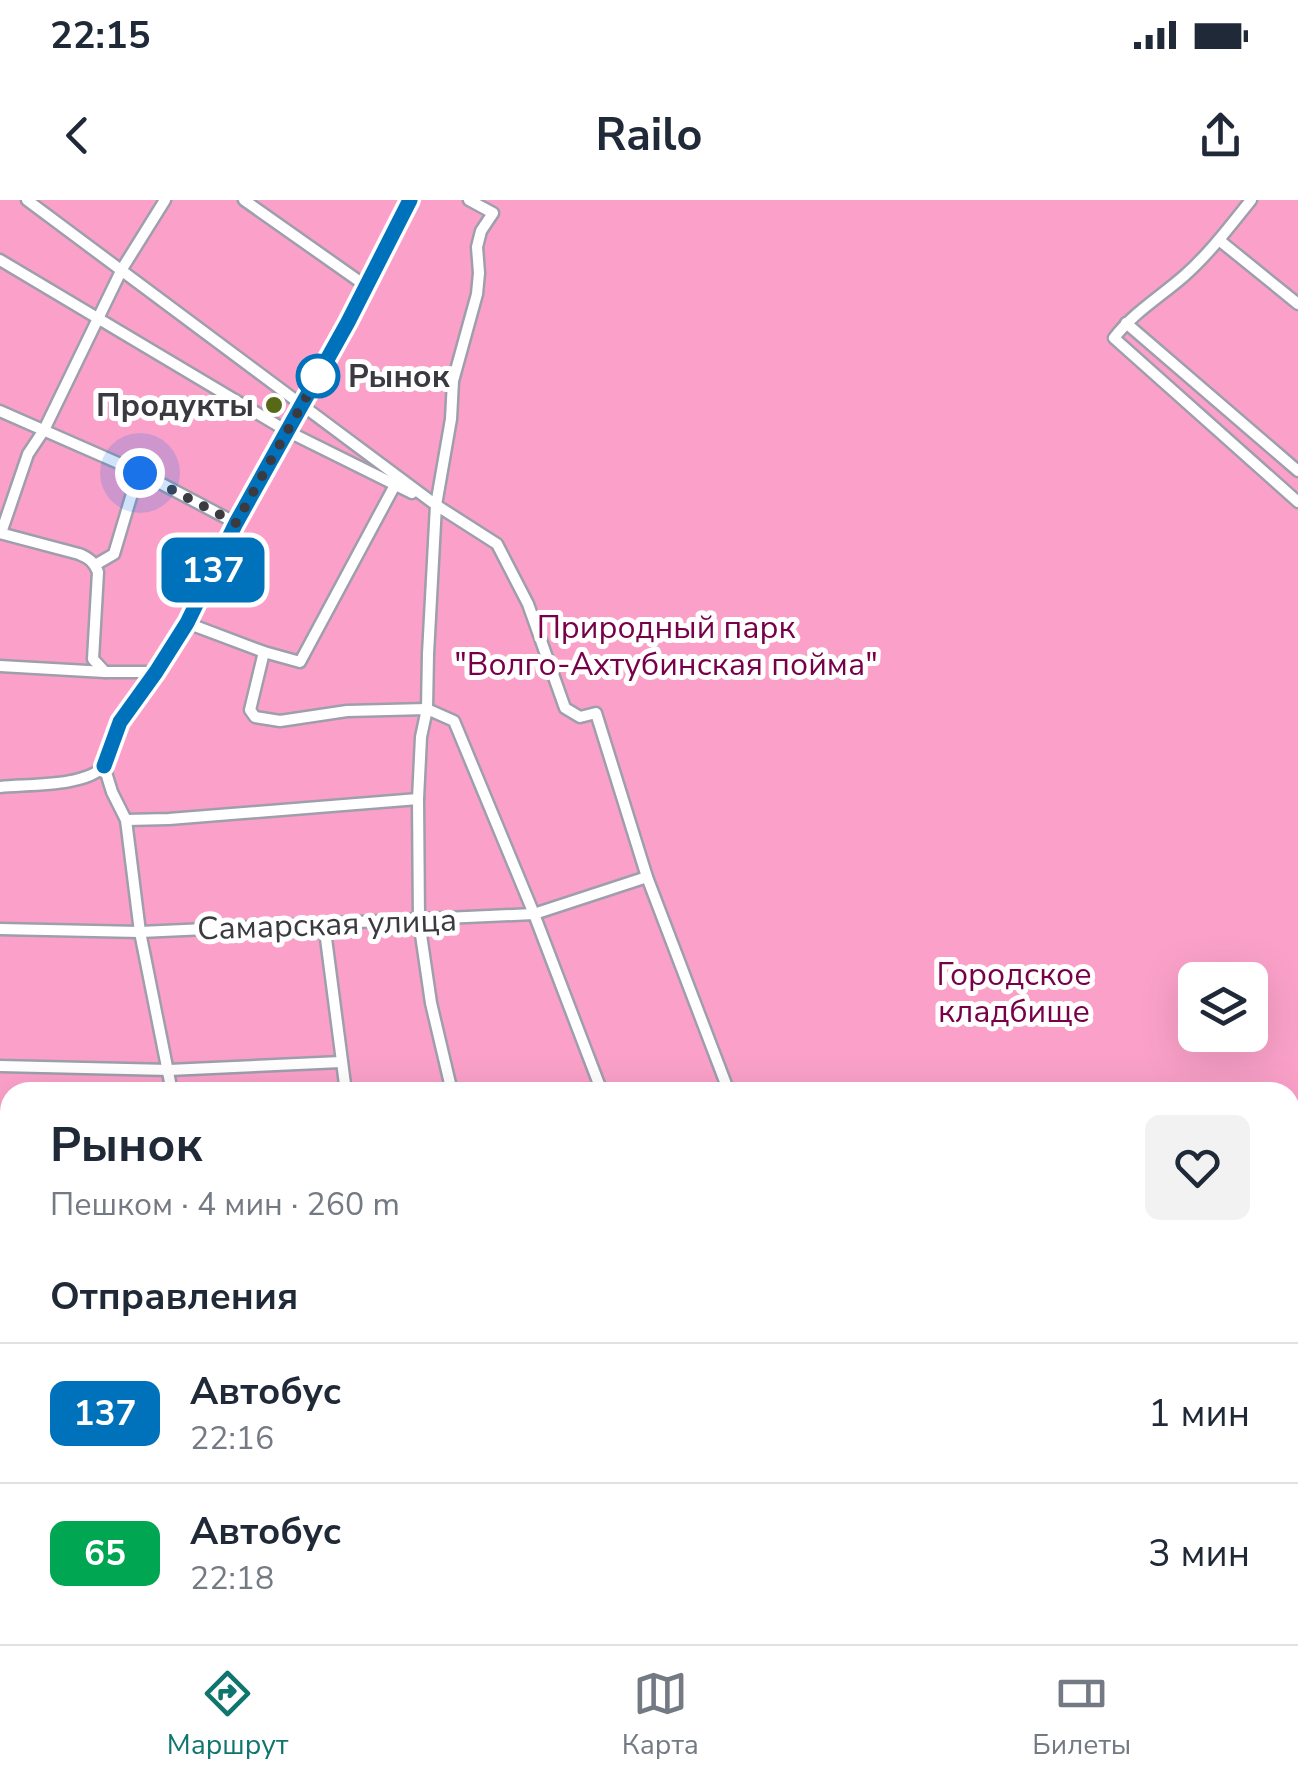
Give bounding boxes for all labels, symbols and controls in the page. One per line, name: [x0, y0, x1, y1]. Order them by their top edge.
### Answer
text: 22:15: [50, 10, 151, 61]
text: Railo: [596, 105, 702, 166]
icon: back: [50, 108, 105, 163]
icon: share: [1193, 108, 1248, 163]
marker: Рынок: [297, 355, 339, 397]
place label: Рынок: [348, 355, 451, 398]
place label: Продукты: [96, 384, 254, 427]
marker: Продукты: [263, 394, 285, 416]
your location: [115, 448, 165, 498]
line badge: 137: [156, 538, 270, 602]
text: 137: [181, 547, 245, 594]
park label: Природный парк "Волго-Ахтубинская пойма": [454, 606, 878, 686]
street label: Самарская улица: [196, 898, 458, 951]
park label: Городское кладбище: [936, 953, 1092, 1033]
map controls: [1178, 962, 1268, 1052]
button: layers: [1178, 962, 1268, 1052]
text: Рынок: [50, 1112, 202, 1178]
button: heart: [1145, 1115, 1250, 1220]
text: Пешком · 4 мин · 260 m: [50, 1183, 400, 1226]
text: Отправления: [50, 1271, 298, 1322]
text: Автобус: [190, 1366, 341, 1417]
text: 1 мин: [1148, 1388, 1250, 1439]
text: 137: [73, 1390, 137, 1437]
text: 22:16: [190, 1417, 274, 1460]
text: Автобус: [190, 1506, 341, 1557]
text: 3 мин: [1148, 1528, 1250, 1579]
text: 65: [84, 1530, 126, 1577]
text: 22:18: [190, 1557, 274, 1600]
tab: Маршрут: [167, 1666, 288, 1764]
tab: Карта: [622, 1666, 699, 1764]
tab: Билеты: [1032, 1666, 1131, 1764]

